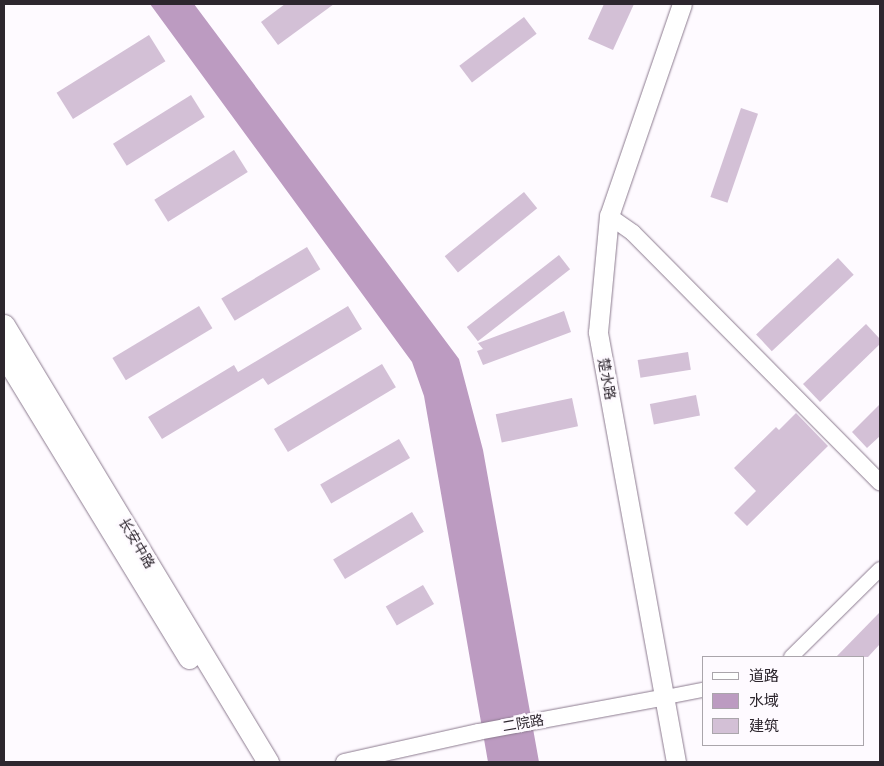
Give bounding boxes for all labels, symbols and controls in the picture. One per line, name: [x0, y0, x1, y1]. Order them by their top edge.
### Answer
street label: 楚水路: [595, 357, 619, 401]
street label: 长安中路: [115, 515, 159, 571]
legend: [702, 656, 864, 746]
text: 道路: [749, 664, 779, 687]
text: 水域: [749, 689, 779, 712]
street label: 二院路: [501, 711, 545, 735]
text: 建筑: [749, 714, 779, 737]

